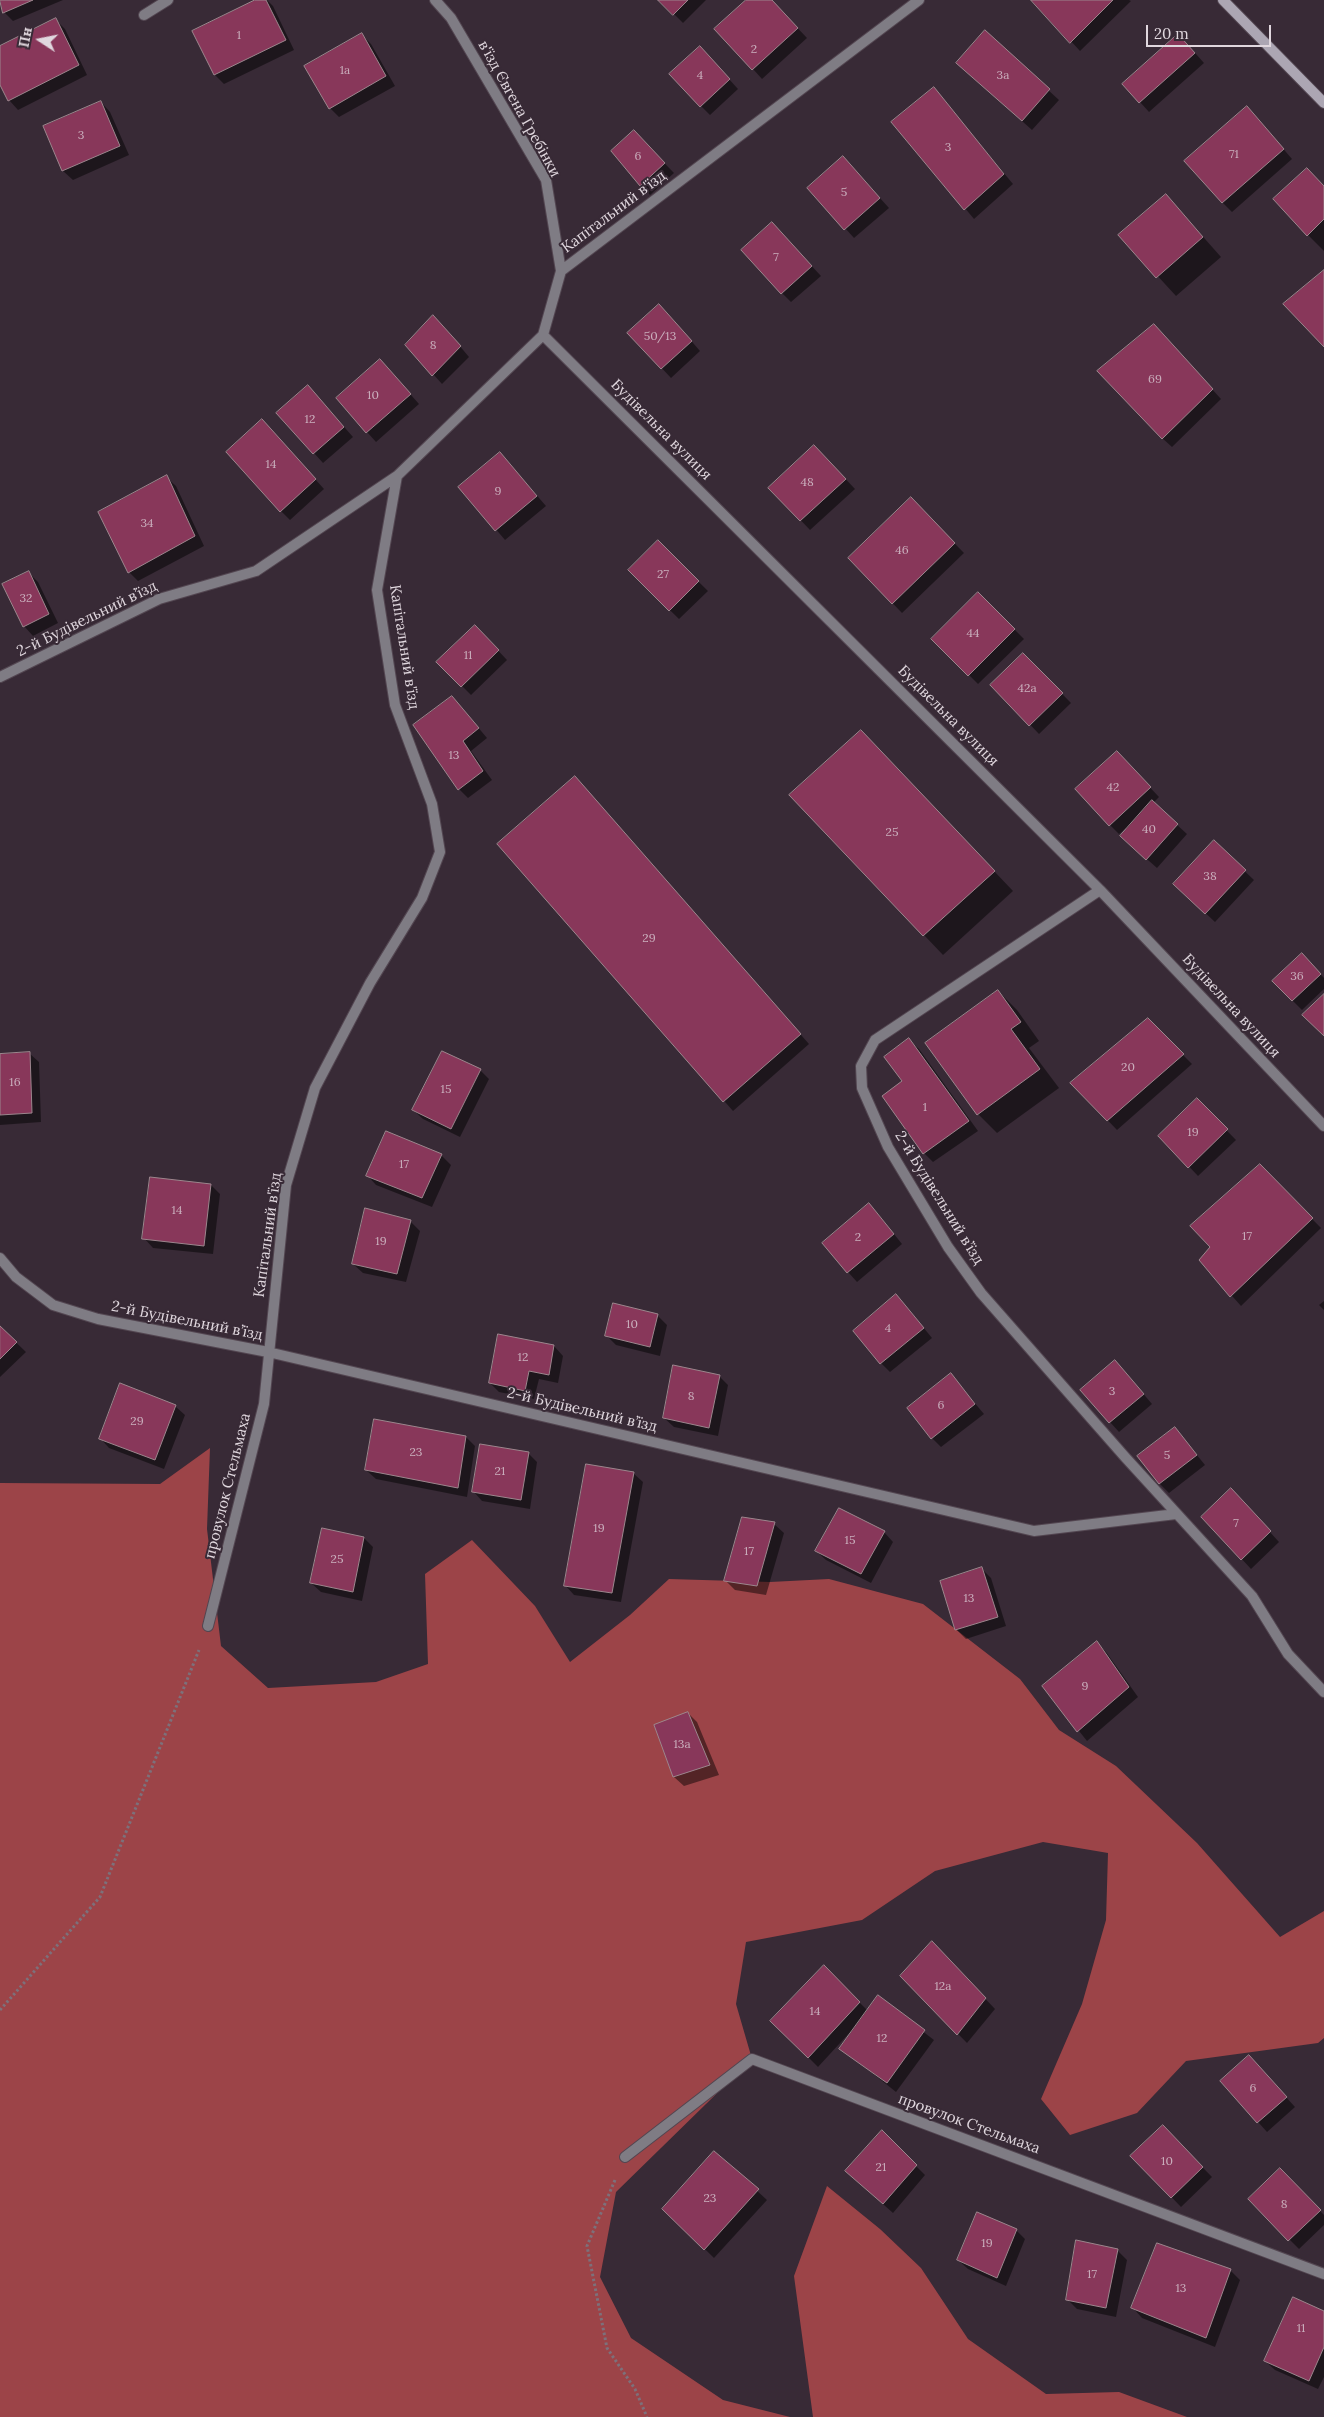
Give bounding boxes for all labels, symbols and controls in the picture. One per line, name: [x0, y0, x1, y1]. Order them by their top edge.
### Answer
north arrow: [15, 15, 65, 65]
scale bar: [1149, 15, 1274, 47]
text: 20 m: [1154, 24, 1189, 43]
text: Пн: [15, 25, 36, 49]
house number: 1: [237, 29, 241, 43]
street label: в'їзд Євгена Гребінки: [474, 38, 564, 180]
house number: 2: [751, 43, 757, 57]
house number: 1а: [340, 64, 350, 78]
house number: 4: [697, 69, 703, 83]
house number: 3а: [997, 69, 1009, 83]
house number: 3: [78, 129, 84, 143]
house number: 3: [945, 141, 951, 155]
house number: 71: [1229, 148, 1239, 162]
house number: 6: [635, 150, 641, 164]
street label: Капітальний в'їзд: [558, 167, 670, 257]
house number: 5: [841, 186, 847, 200]
house number: 7: [773, 251, 779, 265]
house number: 50/13: [644, 330, 676, 344]
house number: 8: [430, 339, 436, 353]
house number: 69: [1148, 373, 1162, 387]
street label: Будівельна вулиця: [607, 376, 715, 484]
house number: 10: [367, 389, 379, 403]
house number: 12: [305, 413, 315, 427]
house number: 14: [266, 458, 276, 472]
house number: 48: [800, 476, 814, 490]
house number: 9: [495, 485, 501, 499]
house number: 34: [140, 517, 154, 531]
house number: 46: [895, 544, 909, 558]
house number: 27: [657, 568, 669, 582]
street label: 2-й Будівельний в’їзд: [14, 577, 160, 661]
street label: Капітальний в'їзд: [385, 583, 423, 711]
house number: 32: [19, 592, 33, 606]
house number: 44: [966, 627, 980, 641]
house number: 11: [464, 649, 472, 663]
street label: Будівельна вулиця: [894, 662, 1002, 770]
house number: 42а: [1017, 682, 1037, 696]
house number: 13: [448, 749, 460, 763]
house number: 42: [1107, 781, 1119, 795]
house number: 40: [1142, 823, 1156, 837]
house number: 25: [886, 826, 898, 840]
house number: 38: [1203, 870, 1217, 884]
house number: 29: [642, 932, 656, 946]
street label: Будівельна вулиця: [1178, 950, 1284, 1062]
house number: 36: [1290, 970, 1304, 984]
house number: 20: [1121, 1061, 1135, 1075]
house number: 16: [9, 1076, 21, 1090]
house number: 15: [441, 1083, 451, 1097]
house number: 1: [923, 1101, 927, 1115]
house number: 19: [1187, 1126, 1199, 1140]
street label: 2-й Будівельний в’їзд: [891, 1128, 987, 1268]
house number: 17: [399, 1158, 409, 1172]
street label: Капітальний в'їзд: [250, 1171, 286, 1299]
house number: 14: [172, 1204, 182, 1218]
house number: 17: [1242, 1230, 1252, 1244]
house number: 2: [855, 1231, 861, 1245]
house number: 19: [375, 1235, 387, 1249]
street label: 2-й Будівельний в’їзд: [110, 1298, 264, 1344]
house number: 10: [626, 1318, 638, 1332]
house number: 4: [885, 1322, 891, 1336]
house number: 12: [518, 1351, 528, 1365]
street label: 2-й Будівельний в’їзд: [505, 1384, 659, 1436]
house number: 3: [1109, 1385, 1115, 1399]
house number: 8: [688, 1390, 694, 1404]
house number: 6: [938, 1399, 944, 1413]
street label: провулок Стельмаха: [201, 1411, 255, 1561]
house number: 29: [130, 1415, 144, 1429]
house number: 23: [410, 1446, 422, 1460]
house number: 5: [1164, 1449, 1170, 1463]
house number: 21: [495, 1465, 505, 1479]
house number: 7: [1233, 1517, 1239, 1531]
house number: 19: [593, 1522, 605, 1536]
house number: 15: [845, 1534, 855, 1548]
house number: 17: [744, 1545, 754, 1559]
house number: 25: [331, 1553, 343, 1567]
house number: 13: [963, 1592, 975, 1606]
house number: 9: [1082, 1680, 1088, 1694]
house number: 13а: [673, 1738, 691, 1752]
house number: 12а: [934, 1980, 952, 1994]
house number: 14: [810, 2005, 820, 2019]
house number: 12: [877, 2032, 887, 2046]
house number: 6: [1250, 2082, 1256, 2096]
street label: провулок Стельмаха: [896, 2090, 1042, 2158]
house number: 10: [1161, 2155, 1173, 2169]
house number: 21: [876, 2161, 886, 2175]
house number: 23: [704, 2192, 716, 2206]
house number: 8: [1281, 2198, 1287, 2212]
house number: 19: [981, 2237, 993, 2251]
house number: 17: [1087, 2268, 1097, 2282]
house number: 13: [1175, 2282, 1187, 2296]
house number: 11: [1297, 2322, 1305, 2336]

